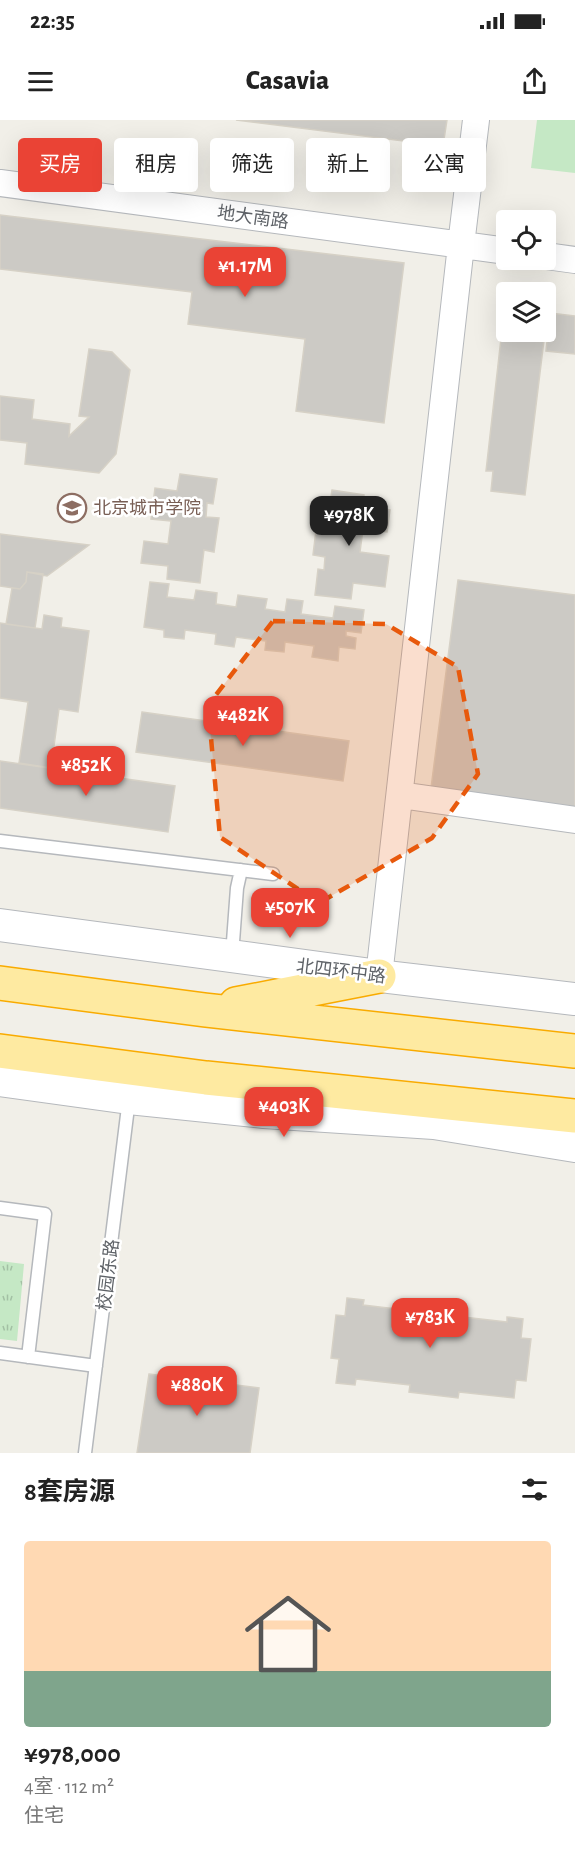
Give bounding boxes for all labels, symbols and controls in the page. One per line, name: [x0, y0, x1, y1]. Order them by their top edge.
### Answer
text: 22:35: [30, 10, 75, 32]
icon: menu: [24, 65, 57, 98]
icon: share: [518, 65, 551, 98]
text: Casavia: [246, 67, 329, 94]
chip: 买房: [18, 138, 102, 192]
chip: 租房: [114, 138, 198, 192]
chip: 筛选: [210, 138, 294, 192]
chip: 新上: [306, 138, 390, 192]
chip: 公寓: [402, 138, 486, 192]
street label: 地大南路: [216, 202, 290, 232]
map controls: [496, 210, 556, 342]
button: locate: [496, 210, 556, 270]
pin: ¥1.17M: [196, 247, 294, 298]
text: ¥1.17M: [218, 256, 272, 276]
button: layers: [496, 282, 556, 342]
school or university icon: 北京城市学院: [56, 492, 88, 524]
pin: ¥978K: [307, 496, 391, 547]
place label: 北京城市学院: [93, 498, 201, 518]
text: ¥978K: [324, 505, 374, 525]
pin: ¥482K: [201, 696, 285, 747]
text: ¥482K: [217, 705, 269, 725]
pin: ¥852K: [44, 746, 128, 797]
text: ¥852K: [61, 755, 111, 775]
pin: ¥507K: [248, 888, 332, 939]
text: ¥507K: [265, 897, 315, 917]
street label: 北四环中路: [295, 956, 387, 986]
pin: ¥403K: [242, 1087, 326, 1138]
text: ¥403K: [258, 1096, 310, 1116]
street label: 校园东路: [94, 1238, 122, 1312]
pin: ¥783K: [388, 1298, 472, 1349]
text: ¥783K: [405, 1307, 455, 1327]
pin: ¥880K: [155, 1366, 239, 1417]
text: ¥880K: [171, 1375, 223, 1395]
icon: filters: [518, 1473, 551, 1506]
text: 8套房源: [24, 1479, 115, 1505]
icon: home: [234, 1580, 342, 1688]
text: ¥978,000: [24, 1741, 121, 1767]
text: 4室 · 112 m²: [24, 1777, 114, 1797]
text: 住宅: [24, 1806, 64, 1826]

